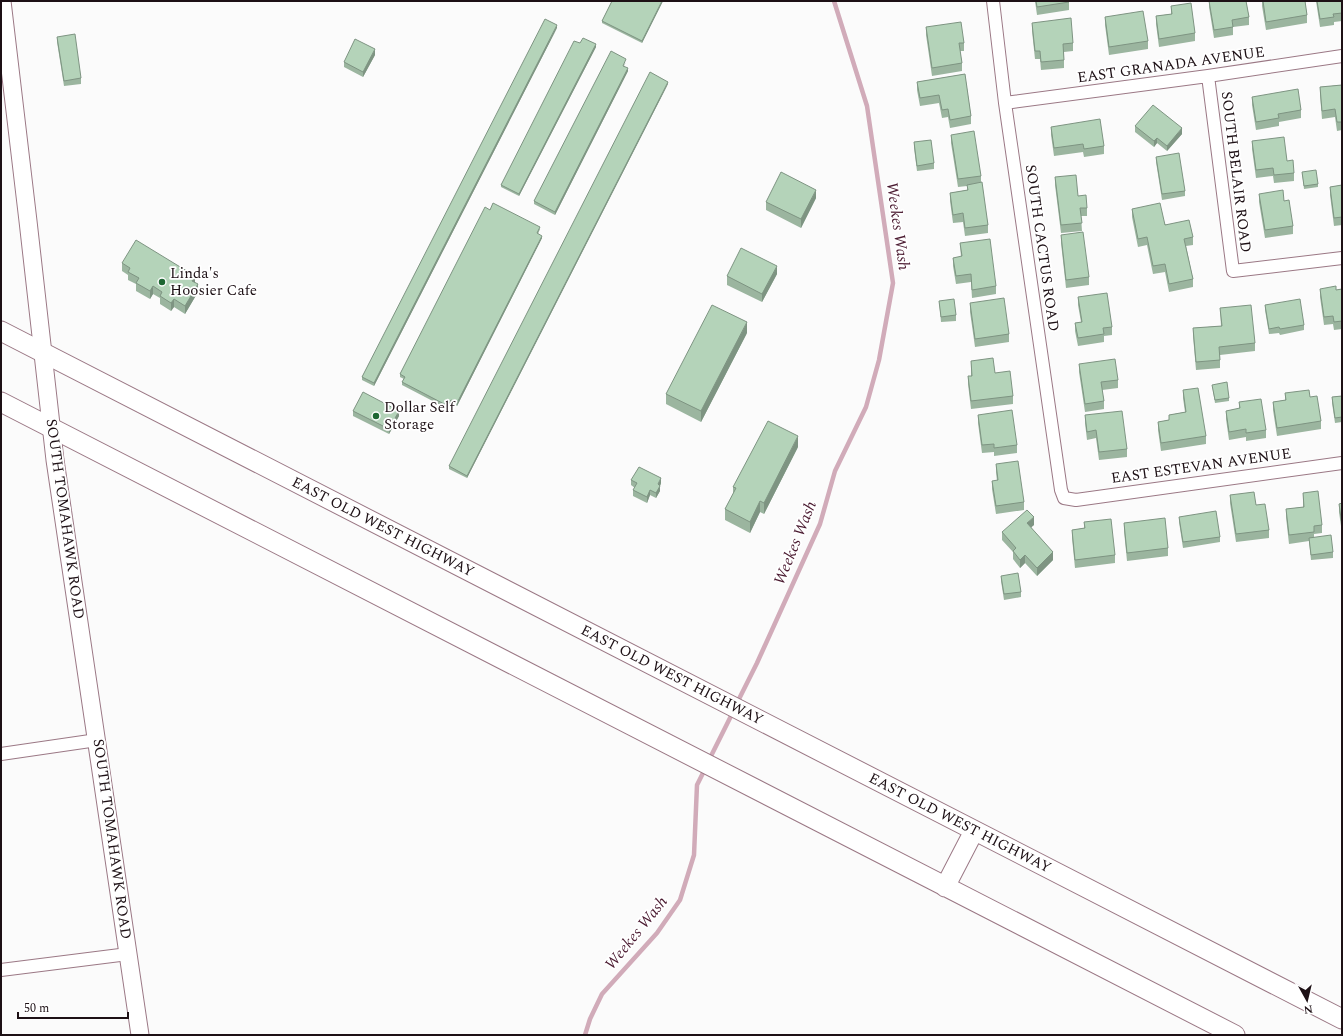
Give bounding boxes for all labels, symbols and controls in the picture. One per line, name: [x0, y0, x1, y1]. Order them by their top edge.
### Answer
street label: EAST GRANADA AVENUE: [1076, 40, 1266, 90]
street label: SOUTH BELAIR ROAD: [1215, 90, 1257, 254]
street label: SOUTH CACTUS ROAD: [1019, 163, 1065, 333]
water label: Weekes Wash: [880, 180, 916, 272]
place label: Linda's Hoosier Cafe: [170, 262, 257, 302]
marker: Linda's Hoosier Cafe: [157, 277, 167, 287]
place label: Dollar Self Storage: [384, 396, 457, 436]
marker: Dollar Self Storage: [371, 411, 381, 421]
street label: SOUTH TOMAHAWK ROAD: [40, 417, 90, 621]
street label: EAST ESTEVAN AVENUE: [1109, 442, 1293, 490]
street label: EAST OLD WEST HIGHWAY: [288, 471, 479, 583]
water label: Weekes Wash: [767, 497, 823, 589]
street label: EAST OLD WEST HIGHWAY: [577, 619, 768, 731]
street label: SOUTH TOMAHAWK ROAD: [87, 737, 137, 941]
street label: EAST OLD WEST HIGHWAY: [865, 767, 1056, 879]
water label: Weekes Wash: [599, 891, 673, 975]
north arrow: [1287, 980, 1327, 1020]
scale bar: [18, 994, 128, 1020]
text: 50 m: [24, 999, 49, 1018]
text: N: [1303, 1000, 1314, 1018]

